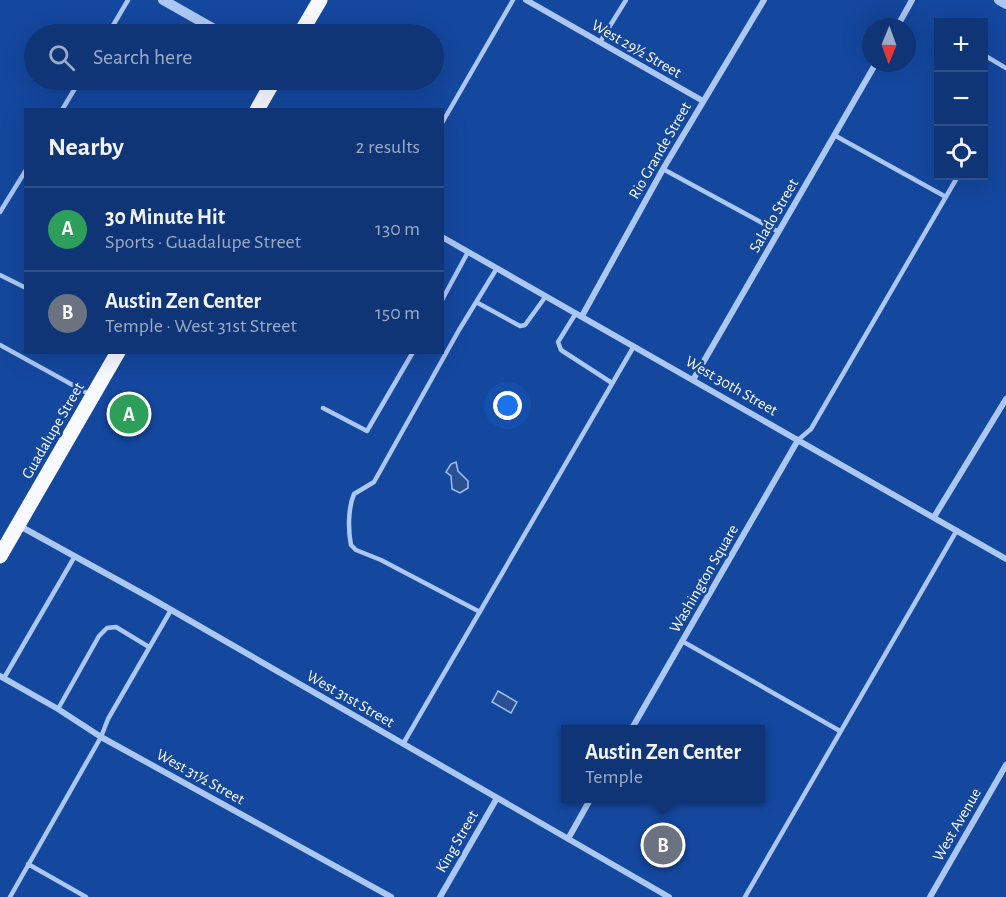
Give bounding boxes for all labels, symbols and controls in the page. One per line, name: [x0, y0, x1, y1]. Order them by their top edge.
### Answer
street label: West 29½ Street: [589, 17, 684, 81]
north arrow: [862, 18, 916, 72]
map controls: [934, 18, 988, 180]
button: +: [934, 18, 988, 72]
search box: [24, 24, 444, 90]
icon: search: [45, 41, 78, 74]
text: Search here: [93, 46, 192, 68]
button: −: [934, 72, 988, 126]
street label: Rio Grande Street: [626, 99, 694, 202]
button: locate: [934, 126, 988, 180]
text: Nearby: [48, 134, 124, 160]
text: 2 results: [356, 137, 420, 157]
street label: Salado Street: [746, 176, 801, 255]
text: 30 Minute Hit: [105, 206, 225, 228]
text: A: [62, 219, 74, 239]
text: 130 m: [375, 219, 420, 239]
text: Sports · Guadalupe Street: [105, 232, 301, 252]
text: Austin Zen Center: [105, 290, 261, 312]
text: B: [62, 303, 73, 323]
text: 150 m: [375, 303, 420, 323]
text: Temple · West 31st Street: [105, 316, 297, 336]
street label: West 30th Street: [683, 353, 780, 419]
street label: Guadalupe Street: [19, 380, 87, 481]
your location: [493, 391, 522, 420]
pin: A: [110, 392, 148, 436]
street label: Washington Square: [666, 522, 741, 635]
street label: West 31st Street: [304, 667, 397, 730]
popup: [561, 725, 765, 803]
text: Austin Zen Center: [585, 741, 741, 763]
street label: West 31½ Street: [154, 746, 247, 808]
text: Temple: [585, 767, 643, 787]
street label: West Avenue: [930, 785, 984, 864]
street label: King Street: [433, 808, 481, 875]
pin: B: [644, 822, 682, 868]

